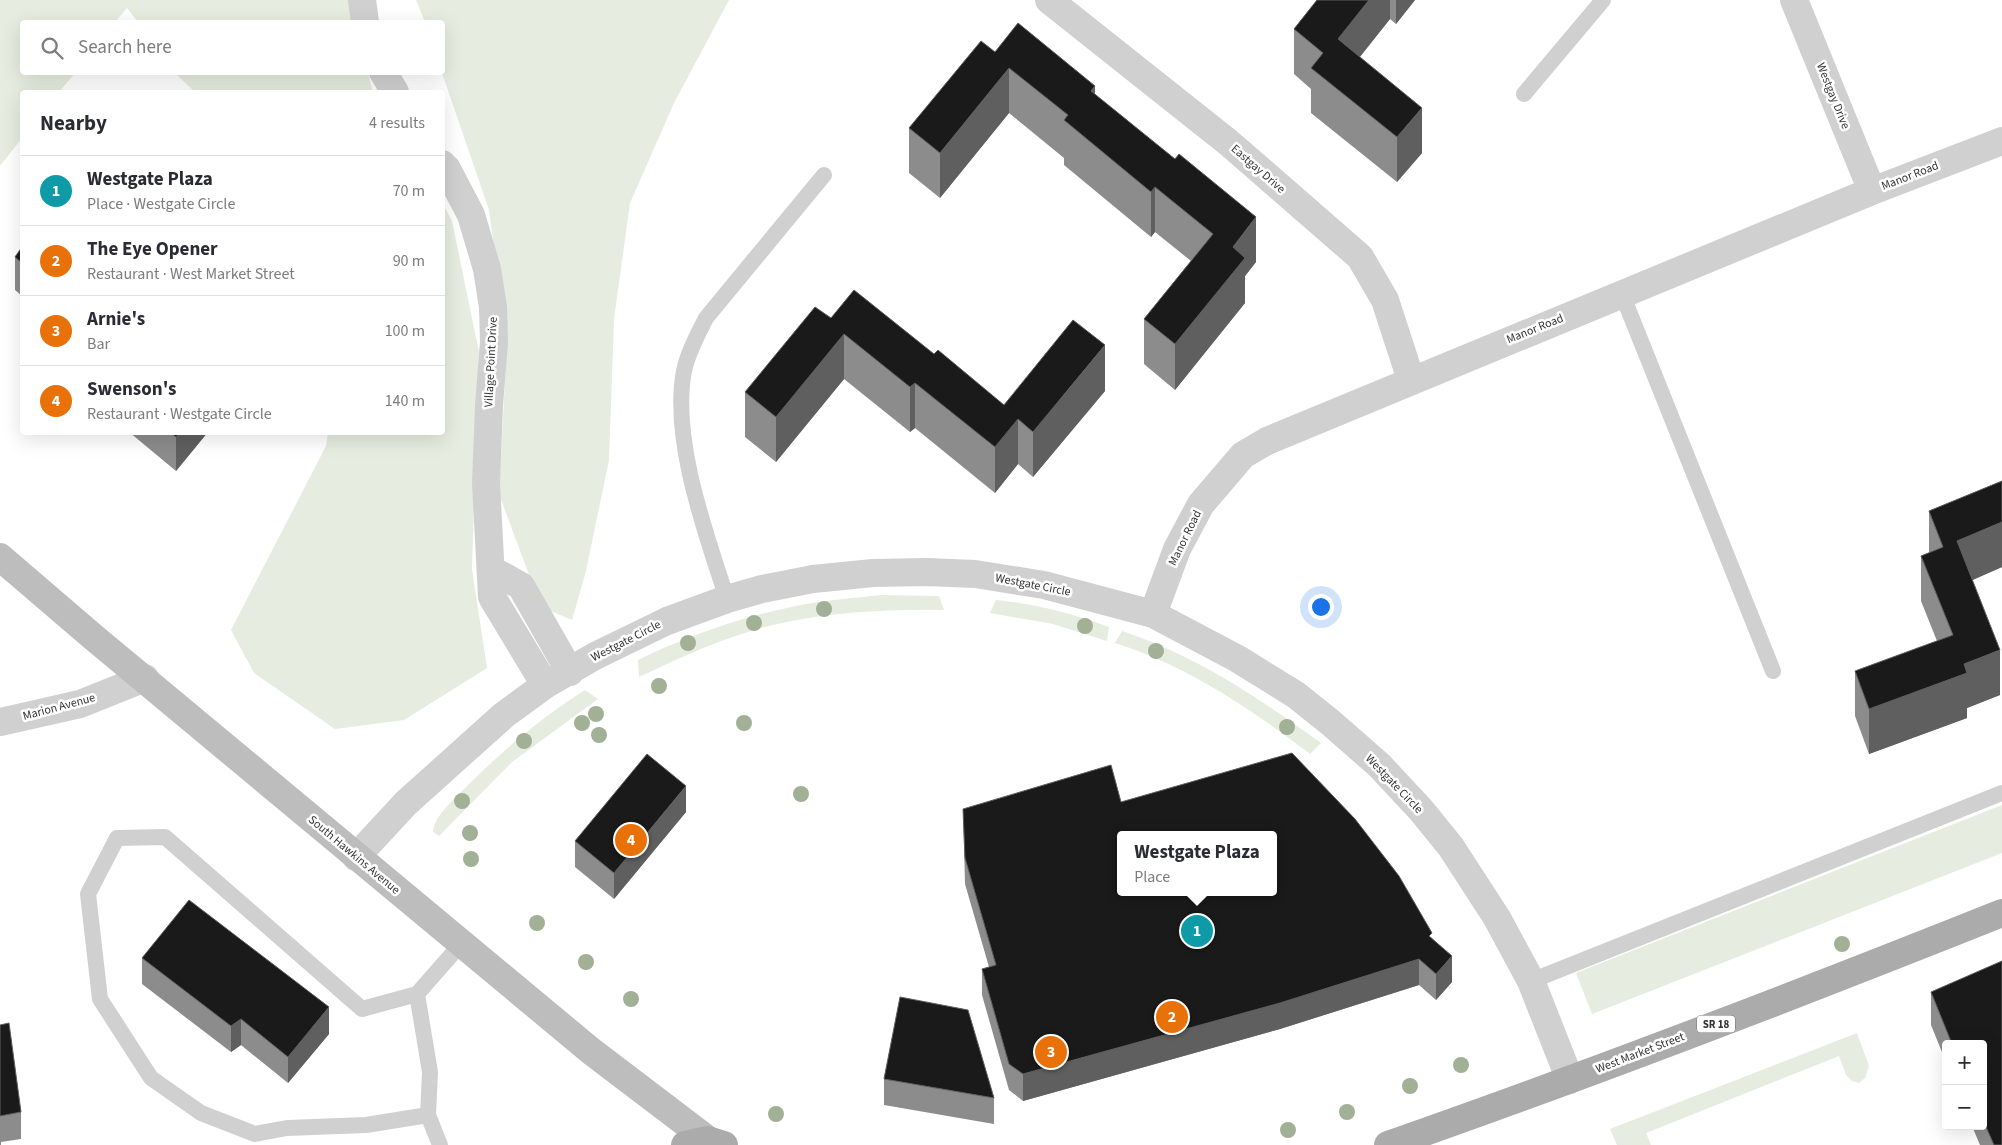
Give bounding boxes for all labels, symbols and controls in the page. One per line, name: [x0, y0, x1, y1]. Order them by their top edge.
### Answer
search box: [20, 20, 445, 75]
icon: search: [38, 34, 66, 62]
text: Search here: [78, 34, 172, 61]
street label: Westgay Drive: [1812, 60, 1854, 132]
text: Nearby: [40, 108, 107, 138]
text: 4 results: [369, 112, 425, 134]
street label: Eastgay Drive: [1227, 141, 1289, 197]
street label: Manor Road: [1879, 157, 1941, 195]
text: Westgate Plaza: [87, 166, 213, 193]
text: 1: [52, 180, 60, 202]
text: 70 m: [393, 180, 425, 202]
text: Place · Westgate Circle: [87, 193, 235, 215]
text: The Eye Opener: [87, 236, 218, 263]
text: 2: [52, 250, 60, 272]
text: 90 m: [393, 250, 425, 272]
text: Restaurant · West Market Street: [87, 263, 295, 285]
text: Arnie's: [87, 306, 145, 333]
street label: Manor Road: [1504, 310, 1566, 348]
street label: Village Point Drive: [480, 316, 502, 408]
text: 3: [52, 320, 60, 342]
text: 100 m: [385, 320, 425, 342]
text: Bar: [87, 333, 110, 355]
text: Swenson's: [87, 376, 176, 403]
text: 4: [52, 390, 60, 412]
text: 140 m: [385, 390, 425, 412]
text: Restaurant · Westgate Circle: [87, 403, 272, 425]
street label: Manor Road: [1164, 507, 1206, 569]
street label: Westgate Circle: [994, 569, 1072, 601]
your location: [1308, 594, 1334, 620]
street label: Westgate Circle: [588, 616, 664, 666]
street label: Marion Avenue: [21, 689, 97, 725]
street label: Westgate Circle: [1361, 751, 1427, 817]
street label: South Hawkins Avenue: [305, 812, 403, 898]
pin: 4: [615, 821, 647, 859]
popup: [1117, 831, 1277, 896]
text: Westgate Plaza: [1134, 839, 1260, 866]
text: Place: [1134, 866, 1170, 888]
pin: 1: [1181, 912, 1213, 950]
pin: 2: [1156, 998, 1188, 1036]
road number: SR 18: [1697, 1016, 1735, 1032]
street label: West Market Street: [1593, 1028, 1687, 1078]
pin: 3: [1035, 1033, 1067, 1071]
map controls: [1942, 1040, 1987, 1130]
button: +: [1942, 1040, 1987, 1085]
button: −: [1942, 1085, 1987, 1130]

